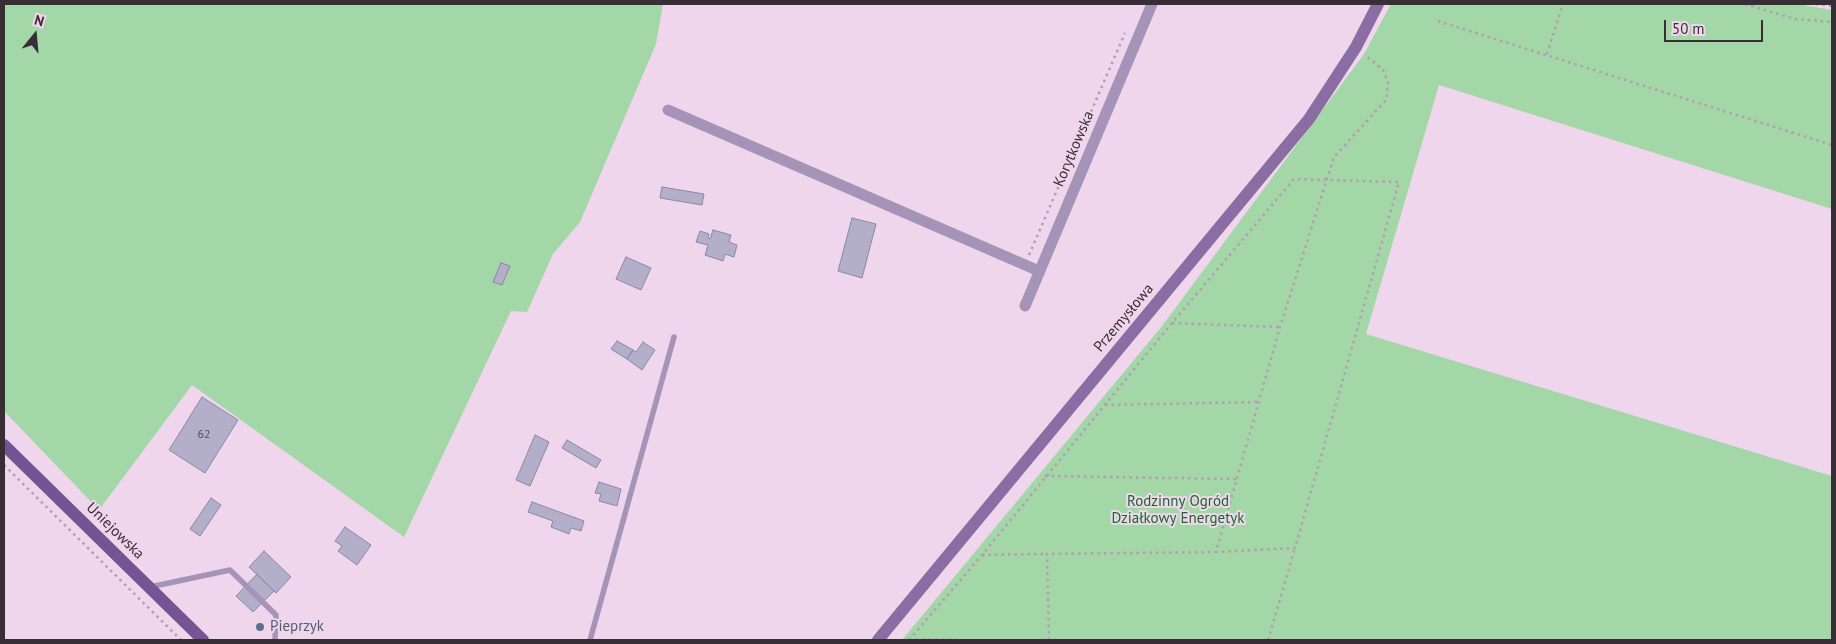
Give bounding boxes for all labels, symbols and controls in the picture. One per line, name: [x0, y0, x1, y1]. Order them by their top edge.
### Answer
north arrow: [10, 10, 60, 60]
scale bar: [1666, 10, 1765, 42]
text: N: [32, 11, 46, 31]
text: 50 m: [1672, 19, 1705, 38]
street label: Korytkowska: [1050, 108, 1098, 190]
street label: Przemysłowa: [1090, 280, 1158, 356]
house number: 62: [197, 428, 211, 442]
park label: Rodzinny Ogród Działkowy Energetyk: [1112, 493, 1244, 528]
street label: Uniejowska: [82, 499, 148, 563]
place label: Pieprzyk: [270, 618, 324, 636]
marker: Pieprzyk: [254, 621, 266, 633]

